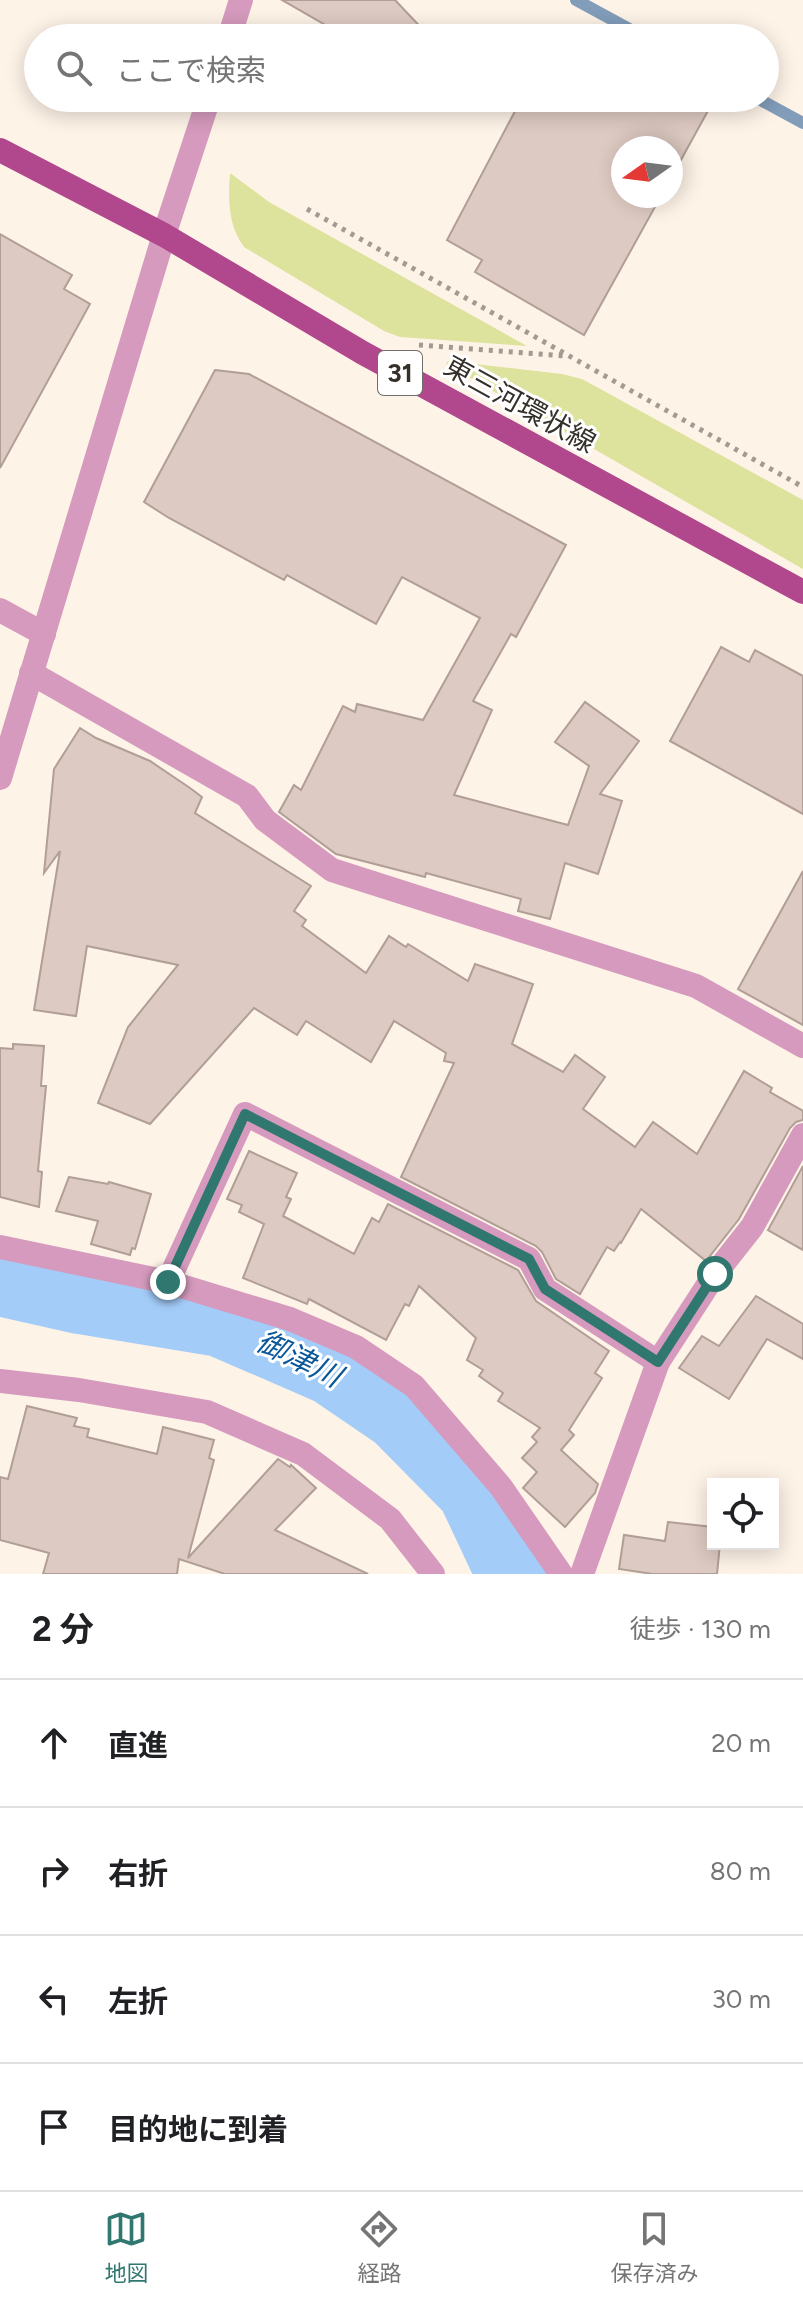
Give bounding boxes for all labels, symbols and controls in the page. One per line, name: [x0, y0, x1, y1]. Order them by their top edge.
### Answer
search box: [24, 24, 779, 112]
icon: search: [52, 46, 96, 90]
text: ここで検索: [116, 52, 266, 89]
north arrow: [611, 136, 683, 208]
street label: 東三河環状線: [438, 348, 602, 460]
road number: 31: [378, 351, 422, 395]
route start: [697, 1256, 733, 1292]
route end: [150, 1264, 186, 1300]
water label: 御津川: [251, 1322, 350, 1396]
map controls: [707, 1478, 779, 1550]
button: locate: [707, 1478, 779, 1550]
text: 2 分: [32, 1609, 94, 1650]
text: 徒歩 · 130 m: [629, 1613, 771, 1645]
icon: ahead: [32, 1721, 76, 1765]
text: 直進: [108, 1727, 168, 1764]
text: 20 m: [711, 1727, 771, 1759]
icon: right: [32, 1849, 76, 1893]
text: 右折: [108, 1855, 168, 1892]
text: 80 m: [710, 1855, 771, 1887]
icon: left: [32, 1977, 76, 2021]
text: 左折: [108, 1983, 168, 2020]
text: 30 m: [712, 1983, 771, 2015]
icon: arrive: [32, 2105, 76, 2149]
text: 目的地に到着: [108, 2111, 288, 2148]
tab: 地図: [104, 2207, 149, 2287]
tab: 経路: [357, 2207, 402, 2287]
tab: 保存済み: [610, 2207, 699, 2287]

